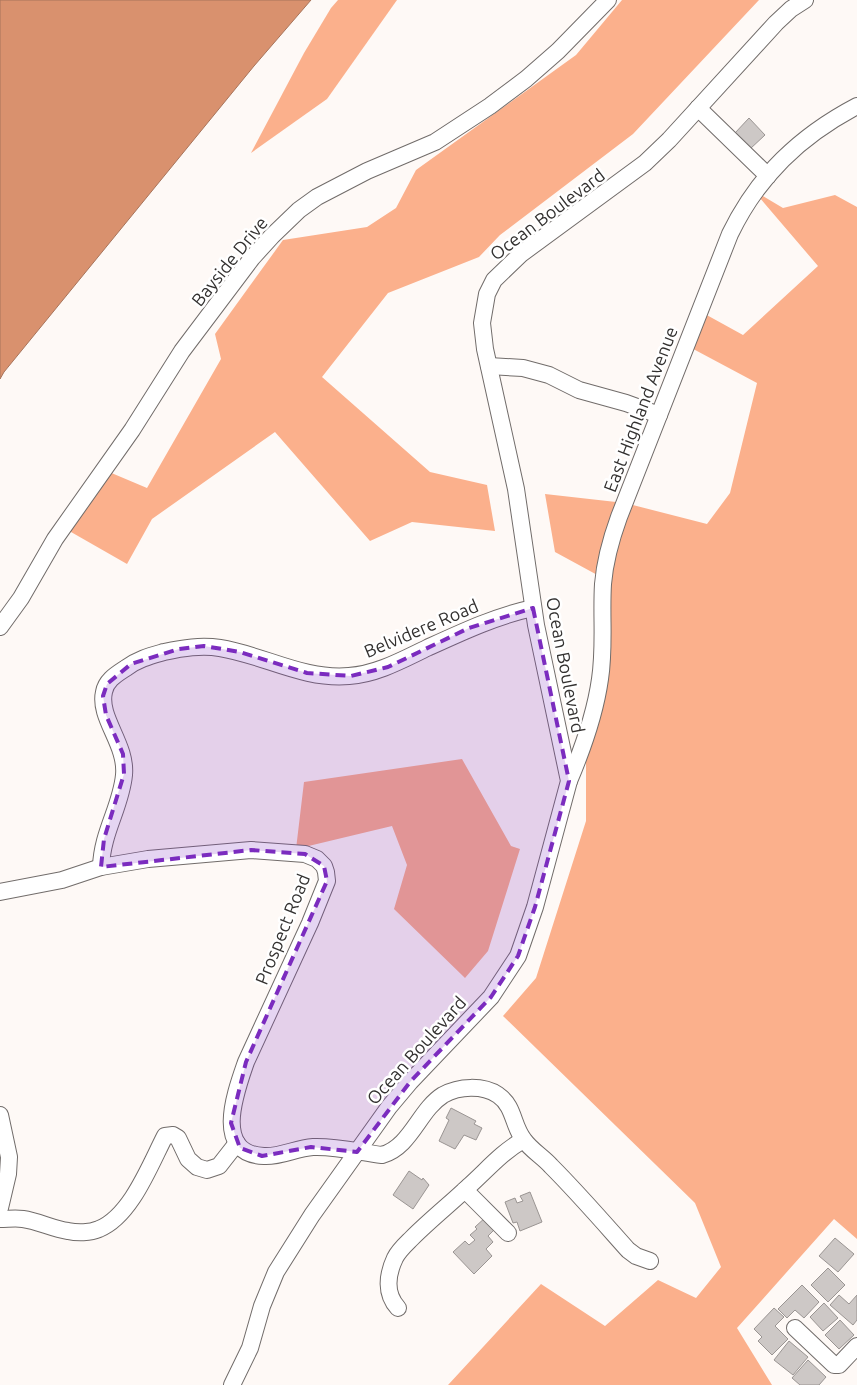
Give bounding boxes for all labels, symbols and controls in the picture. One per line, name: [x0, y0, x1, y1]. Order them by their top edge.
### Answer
street label: Ocean Boulevard: [486, 164, 608, 264]
street label: Bayside Drive: [187, 212, 271, 310]
street label: East Highland Avenue: [599, 324, 681, 494]
street label: Belvidere Road: [361, 595, 481, 661]
street label: Ocean Boulevard: [543, 595, 589, 735]
street label: Prospect Road: [251, 871, 313, 987]
street label: Ocean Boulevard: [362, 992, 470, 1108]

